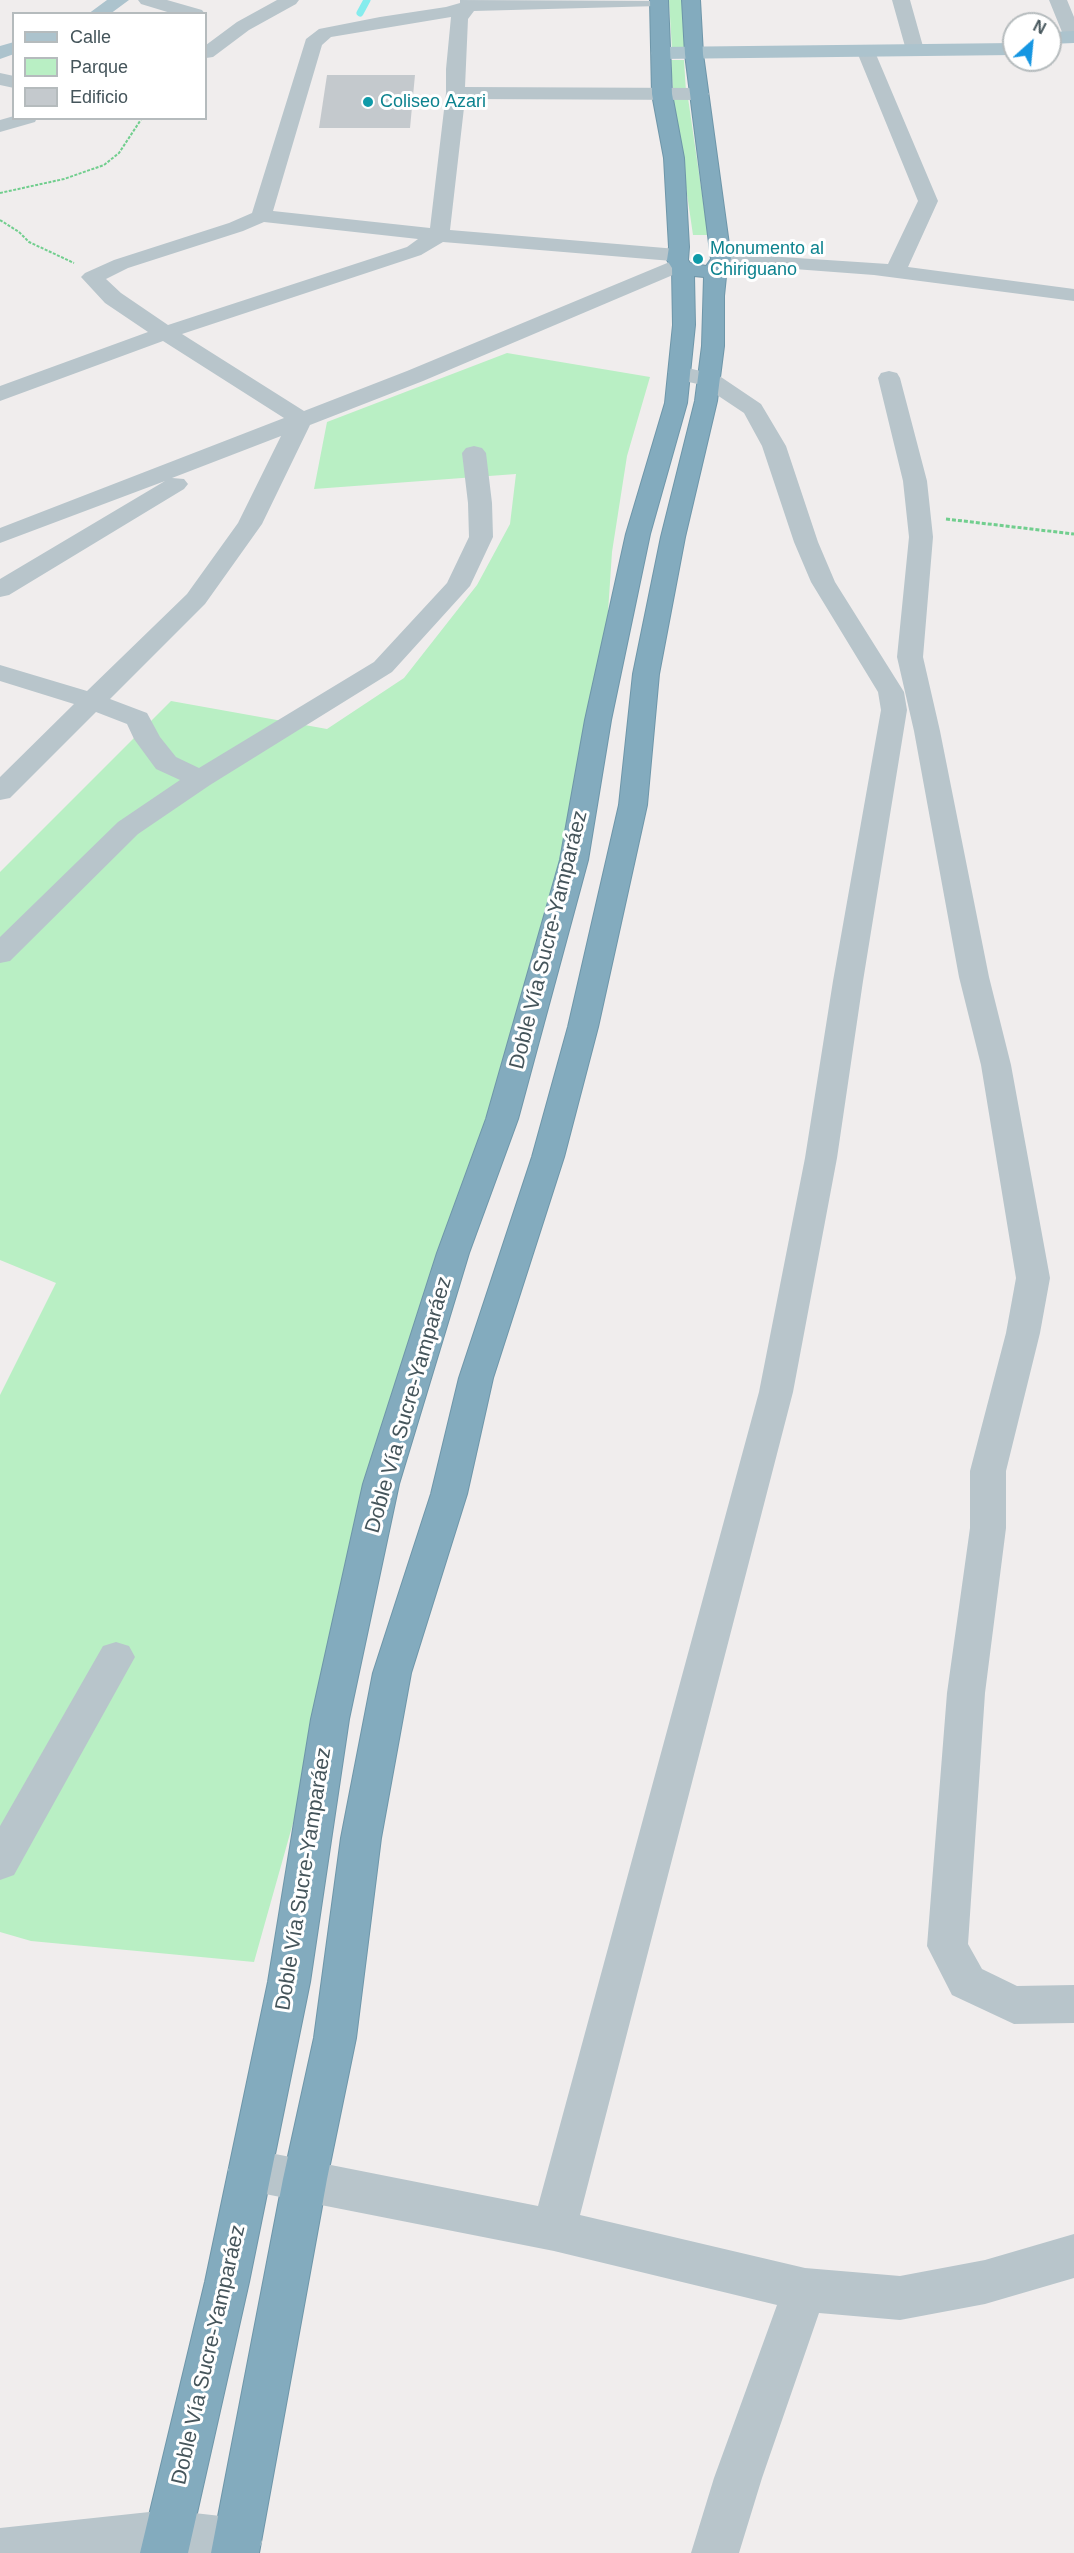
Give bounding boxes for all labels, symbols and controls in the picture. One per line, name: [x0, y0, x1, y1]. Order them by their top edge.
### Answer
legend: [12, 12, 207, 120]
north arrow: [1002, 12, 1062, 72]
text: N: [1030, 17, 1049, 37]
text: Calle: [70, 27, 111, 47]
text: Parque: [70, 57, 128, 77]
text: Edificio: [70, 87, 128, 107]
place label: Coliseo Azari: [380, 91, 486, 113]
marker: Coliseo Azari: [361, 95, 375, 109]
place label: Monumento al Chiriguano: [710, 238, 824, 280]
marker: Monumento al Chiriguano: [691, 252, 705, 266]
street label: Doble Vía Sucre-Yamparáez: [505, 808, 593, 1072]
street label: Doble Vía Sucre-Yamparáez: [360, 1274, 458, 1536]
street label: Doble Vía Sucre-Yamparáez: [271, 1746, 337, 2012]
street label: Doble Vía Sucre-Yamparáez: [167, 2223, 251, 2487]

